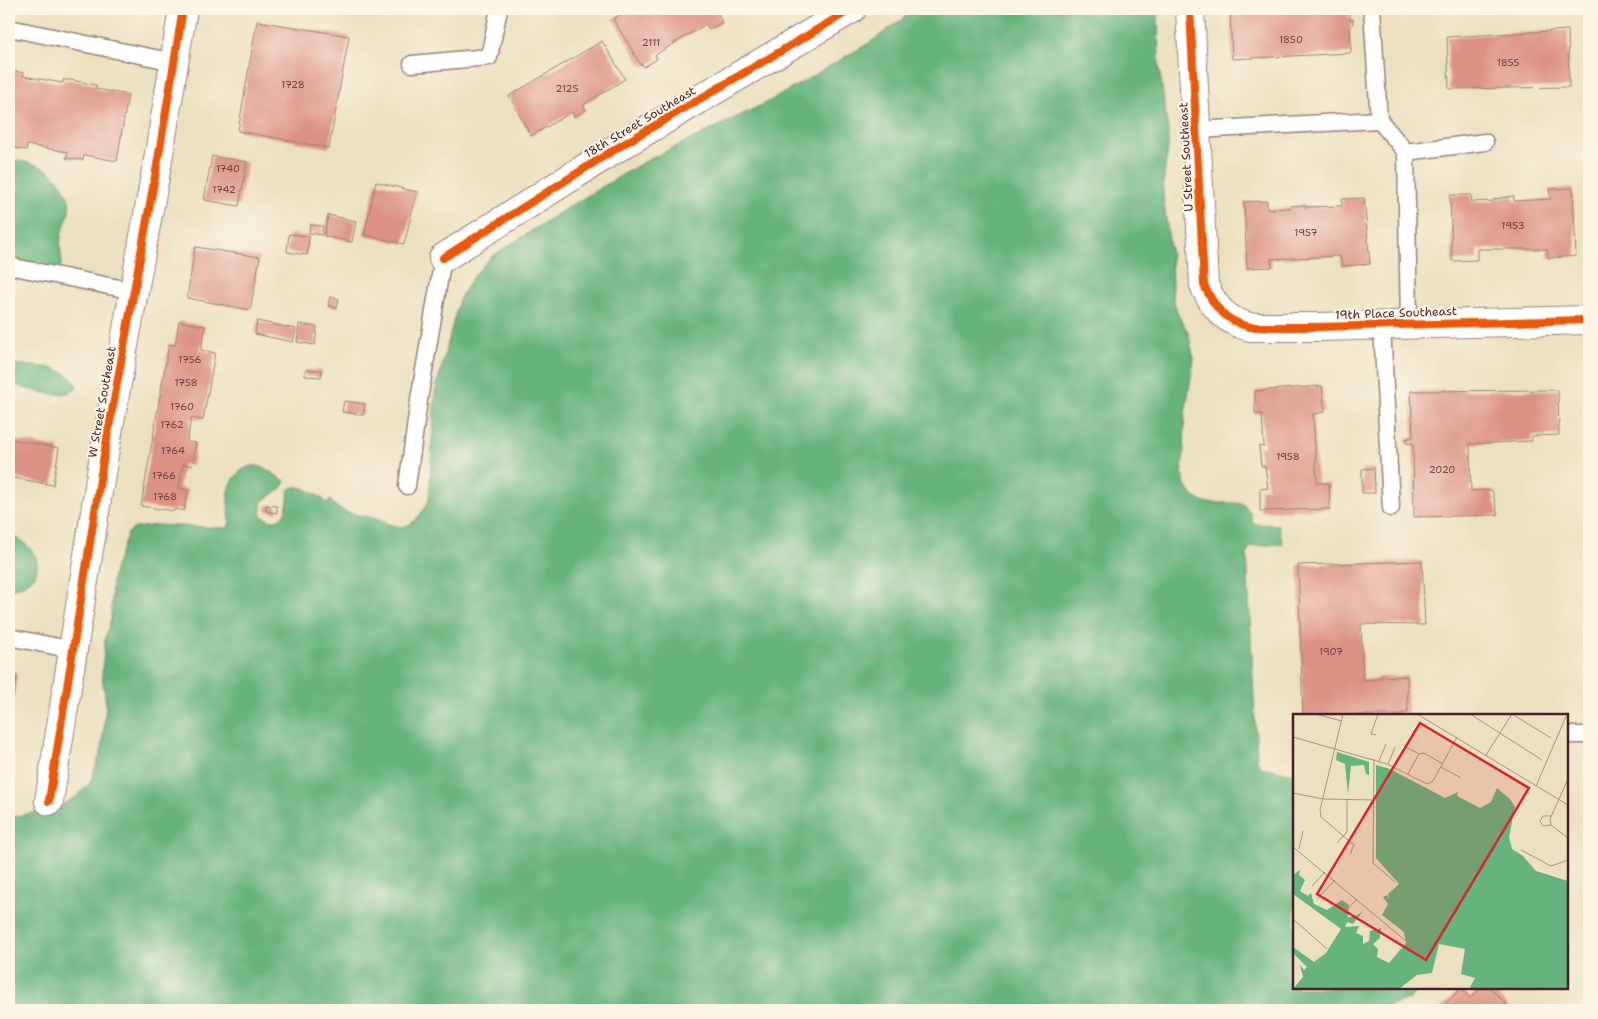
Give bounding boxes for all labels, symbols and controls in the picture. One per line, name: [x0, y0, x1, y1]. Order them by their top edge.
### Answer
house number: 1850: [1279, 33, 1303, 46]
house number: 2111: [642, 36, 660, 49]
house number: 1855: [1497, 56, 1519, 69]
house number: 1728: [281, 78, 305, 91]
house number: 2125: [555, 82, 579, 95]
street label: 18th Street Southeast: [581, 82, 699, 162]
street label: U Street Southeast: [1175, 102, 1197, 212]
house number: 1740: [216, 162, 240, 175]
house number: 1742: [212, 183, 236, 196]
house number: 1953: [1501, 219, 1525, 232]
house number: 1957: [1294, 226, 1318, 239]
street label: 19th Place Southeast: [1335, 303, 1457, 323]
street label: W Street Southeast: [84, 345, 120, 459]
house number: 1756: [178, 353, 202, 366]
house number: 1758: [174, 376, 198, 389]
house number: 1760: [170, 400, 194, 413]
house number: 1762: [160, 418, 184, 431]
house number: 1764: [161, 444, 185, 457]
house number: 1958: [1276, 450, 1300, 463]
house number: 2020: [1429, 463, 1455, 476]
house number: 1766: [152, 469, 176, 482]
house number: 1768: [153, 490, 177, 503]
house number: 1907: [1319, 645, 1343, 658]
inset map: [1293, 714, 1568, 989]

